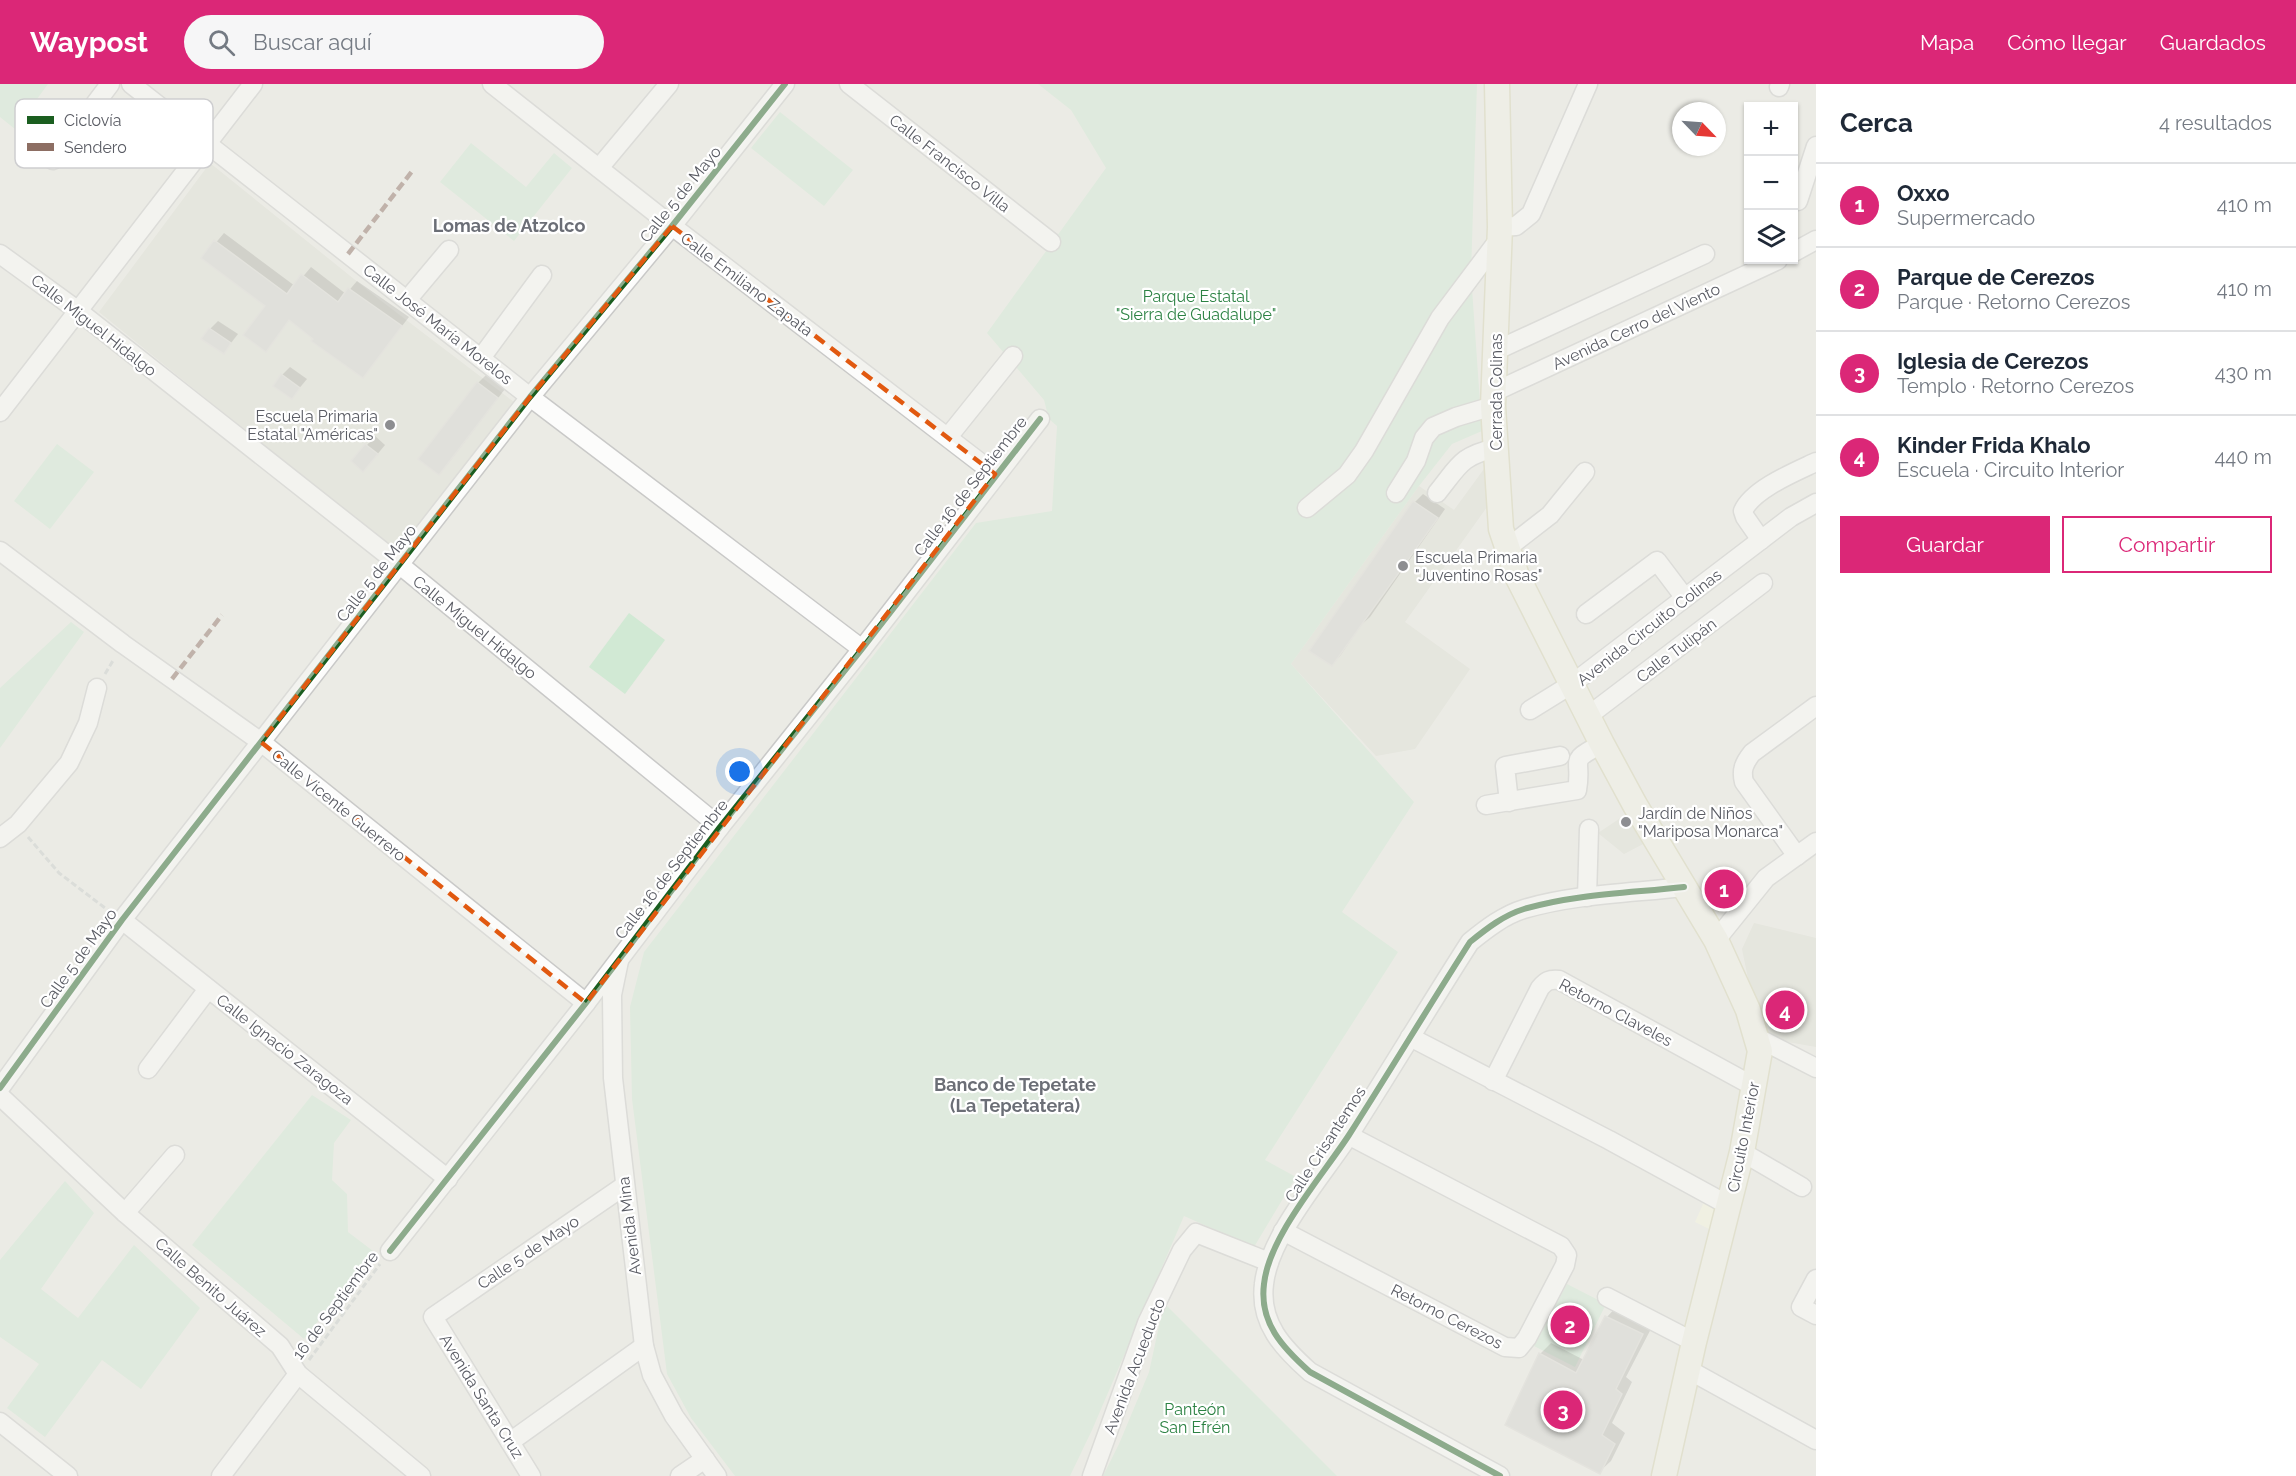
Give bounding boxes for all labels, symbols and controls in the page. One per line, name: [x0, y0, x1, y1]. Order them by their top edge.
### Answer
search box: [184, 15, 604, 69]
text: Waypost: [30, 26, 148, 59]
icon: search: [205, 26, 238, 59]
text: Buscar aquí: [253, 29, 372, 55]
text: Mapa: [1920, 30, 1974, 55]
text: Cómo llegar: [2007, 30, 2127, 55]
text: Guardados: [2160, 30, 2266, 55]
legend: [15, 99, 213, 168]
north arrow: [1672, 102, 1726, 156]
map controls: [1744, 102, 1798, 264]
button: +: [1744, 102, 1798, 156]
text: Cerca: [1840, 108, 1913, 138]
street label: Calle Francisco Villa: [886, 110, 1014, 216]
text: Ciclovía: [64, 111, 122, 130]
text: 4 resultados: [2159, 111, 2272, 135]
text: Sendero: [64, 138, 127, 157]
street label: Calle 5 de Mayo: [636, 142, 725, 246]
button: −: [1744, 156, 1798, 210]
text: Oxxo: [1897, 180, 1950, 206]
text: 1: [1855, 193, 1864, 217]
text: 410 m: [2217, 193, 2272, 217]
text: Supermercado: [1897, 206, 2035, 230]
button: layers: [1744, 210, 1798, 264]
district label: Lomas de Atzolco: [433, 215, 585, 236]
street label: Calle Emiliano Zapata: [677, 228, 817, 340]
street label: Calle José María Morelos: [359, 260, 516, 389]
text: Parque de Cerezos: [1897, 264, 2095, 290]
street label: Calle Miguel Hidalgo: [27, 271, 160, 380]
text: 2: [1854, 277, 1865, 301]
text: 410 m: [2217, 277, 2272, 301]
street label: Avenida Cerro del Viento: [1549, 279, 1723, 374]
park label: Parque Estatal "Sierra de Guadalupe": [1116, 287, 1276, 324]
text: Parque · Retorno Cerezos: [1897, 290, 2130, 314]
street label: Cerrada Colinas: [1487, 333, 1506, 451]
text: Iglesia de Cerezos: [1897, 348, 2089, 374]
text: 3: [1854, 361, 1865, 385]
text: 430 m: [2215, 361, 2272, 385]
text: Templo · Retorno Cerezos: [1897, 374, 2134, 398]
place label: Escuela Primaria Estatal "Américas": [247, 407, 378, 444]
street label: Calle 16 de Septiembre: [910, 413, 1031, 560]
marker: Escuela Primaria Estatal "Américas": [383, 418, 397, 432]
text: Kinder Frida Khalo: [1897, 432, 2091, 458]
text: 4: [1854, 445, 1865, 469]
text: 440 m: [2214, 445, 2272, 469]
text: Escuela · Circuito Interior: [1897, 458, 2124, 482]
button: Guardar: [1840, 516, 2050, 573]
button: Compartir: [2062, 516, 2272, 573]
street label: Calle 5 de Mayo: [332, 521, 420, 626]
place label: Escuela Primaria "Juventino Rosas": [1415, 548, 1543, 585]
marker: Escuela Primaria "Juventino Rosas": [1396, 559, 1410, 573]
street label: Avenida Circuito Colinas: [1573, 565, 1726, 690]
street label: Calle Miguel Hidalgo: [409, 572, 540, 683]
street label: Calle Tulipán: [1633, 614, 1720, 687]
street label: Calle Vicente Guerrero: [268, 745, 410, 865]
your location: [725, 757, 754, 786]
street label: Calle 16 de Septiembre: [611, 796, 732, 943]
place label: Jardín de Niños "Mariposa Monarca": [1638, 804, 1783, 841]
marker: Jardín de Niños "Mariposa Monarca": [1619, 815, 1633, 829]
pin: 1: [1704, 866, 1744, 912]
street label: Calle 5 de Mayo: [36, 905, 121, 1012]
street label: Retorno Claveles: [1556, 975, 1676, 1050]
pin: 4: [1766, 988, 1804, 1032]
street label: Calle Ignacio Zaragoza: [212, 990, 357, 1109]
district label: Banco de Tepetate (La Tepetatera): [934, 1074, 1096, 1116]
street label: Circuito Interior: [1723, 1080, 1764, 1194]
street label: Calle Crisantemos: [1281, 1083, 1370, 1206]
street label: Avenida Mina: [614, 1176, 645, 1276]
street label: Calle 5 de Mayo: [474, 1211, 583, 1293]
street label: Calle Benito Juárez: [151, 1234, 270, 1341]
street label: 16 de Septiembre: [289, 1248, 382, 1363]
street label: Retorno Cerezos: [1388, 1280, 1506, 1353]
street label: Avenida Acueducto: [1100, 1295, 1169, 1437]
pin: 2: [1550, 1302, 1590, 1348]
street label: Avenida Santa Cruz: [436, 1330, 528, 1462]
pin: 3: [1544, 1388, 1582, 1432]
park label: Panteón San Efrén: [1160, 1400, 1230, 1437]

